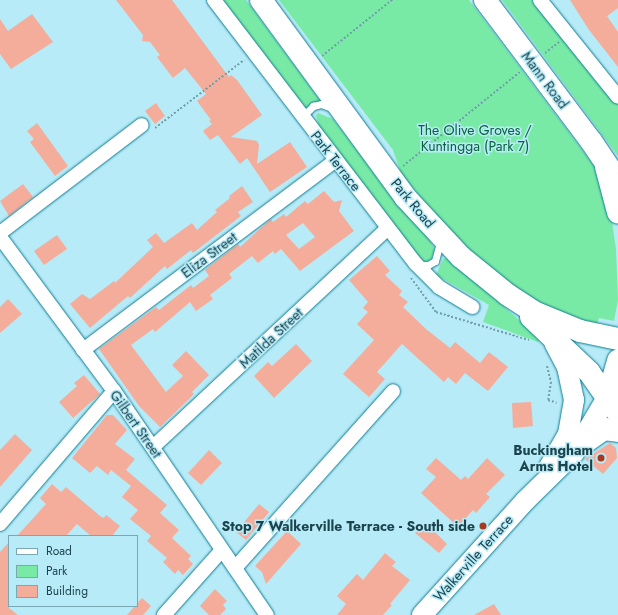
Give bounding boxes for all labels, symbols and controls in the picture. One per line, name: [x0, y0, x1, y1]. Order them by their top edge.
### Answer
street label: Mann Road: [518, 48, 572, 112]
park label: The Olive Groves / Kuntingga (Park 7): [418, 122, 532, 154]
street label: Park Terrace: [307, 128, 365, 194]
street label: Park Road: [387, 175, 439, 231]
street label: Eliza Street: [178, 229, 240, 281]
street label: Matilda Street: [236, 304, 306, 372]
street label: Gilbert Street: [107, 387, 165, 461]
place label: Buckingham Arms Hotel: [513, 442, 593, 474]
marker: Buckingham Arms Hotel: [596, 453, 606, 463]
street label: Walkerville Terrace: [430, 511, 516, 605]
place label: Stop 7 Walkerville Terrace - South side: [222, 518, 475, 534]
marker: Stop 7 Walkerville Terrace - South side: [478, 521, 488, 531]
legend: [8, 535, 138, 607]
text: Road: [46, 542, 72, 560]
text: Park: [46, 562, 67, 580]
text: Building: [46, 582, 88, 600]

